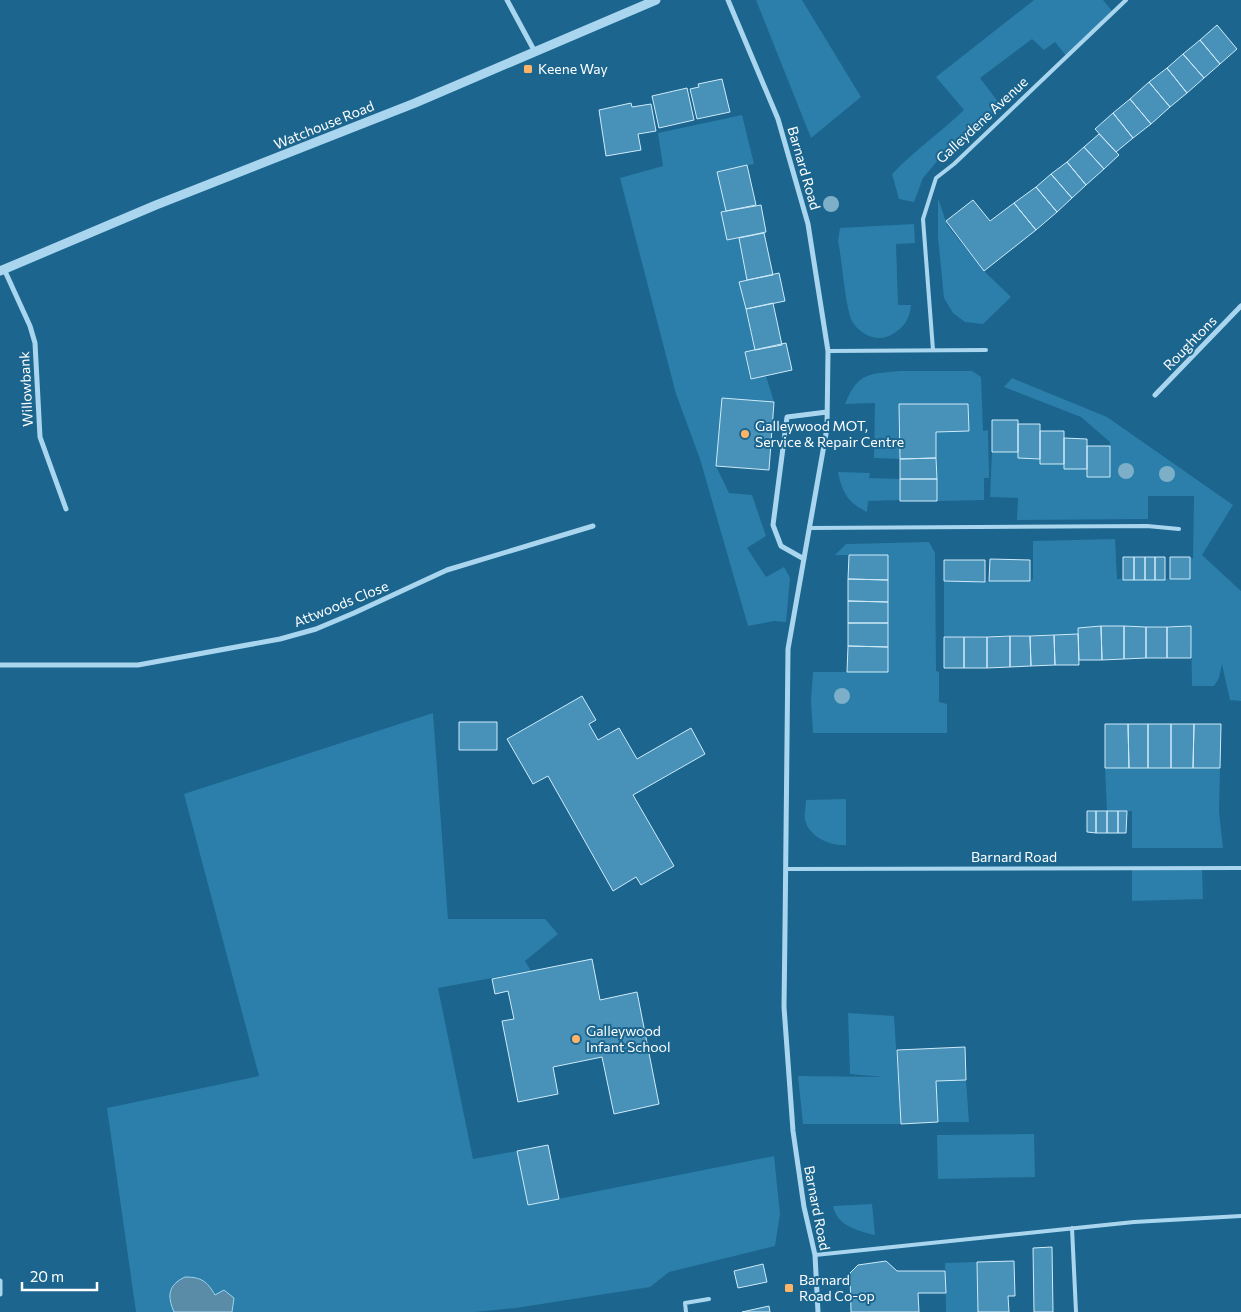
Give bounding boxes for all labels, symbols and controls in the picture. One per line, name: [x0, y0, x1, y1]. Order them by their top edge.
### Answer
place label: Keene Way: [538, 60, 608, 77]
marker: Keene Way: [522, 63, 534, 75]
street label: Galleydene Avenue: [932, 73, 1031, 166]
street label: Watchouse Road: [271, 97, 376, 152]
street label: Barnard Road: [784, 124, 825, 212]
street label: Roughtons: [1160, 312, 1220, 373]
street label: Willowbank: [15, 350, 36, 427]
place label: Galleywood MOT, Service & Repair Centre: [755, 417, 904, 450]
marker: Galleywood MOT, Service & Repair Centre: [739, 428, 751, 440]
street label: Attwoods Close: [291, 577, 391, 630]
street label: Barnard Road: [971, 848, 1057, 865]
place label: Galleywood Infant School: [586, 1022, 671, 1055]
marker: Galleywood Infant School: [570, 1033, 582, 1045]
street label: Barnard Road: [801, 1164, 834, 1252]
scale bar: [22, 1260, 98, 1292]
text: 20 m: [30, 1267, 64, 1285]
place label: Barnard Road Co-op: [799, 1271, 875, 1304]
marker: Barnard Road Co-op: [783, 1282, 795, 1294]

